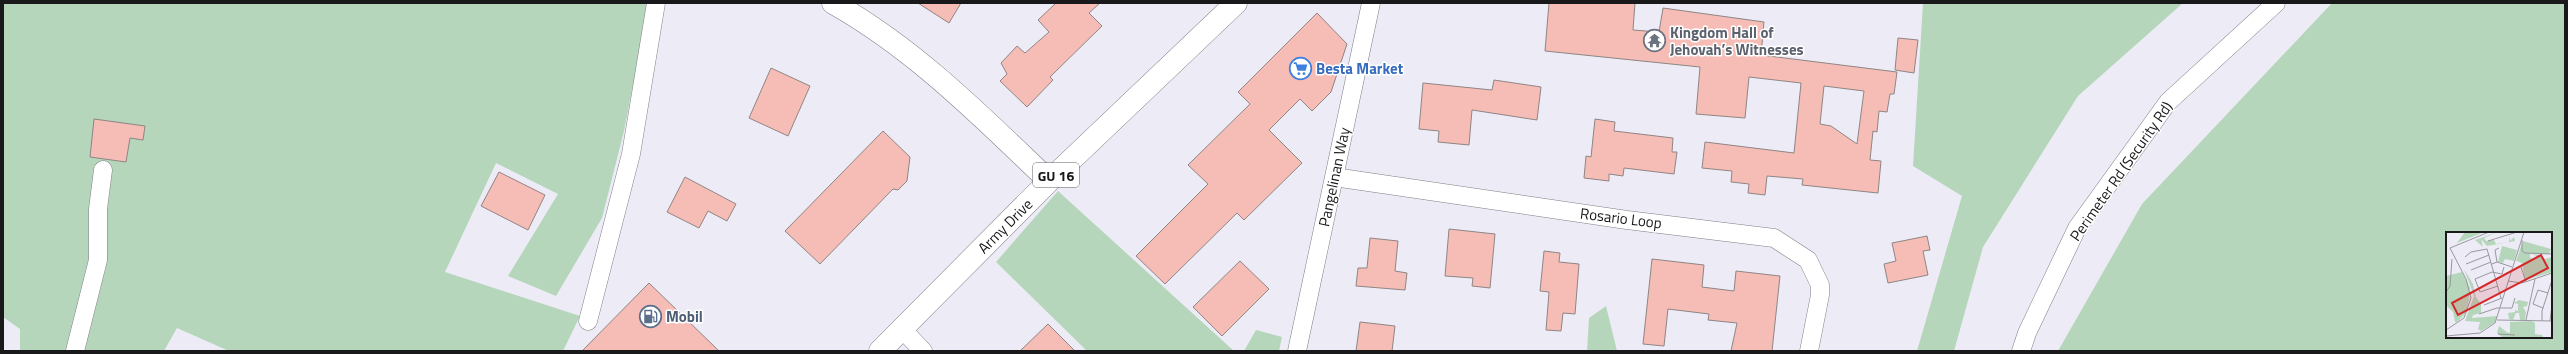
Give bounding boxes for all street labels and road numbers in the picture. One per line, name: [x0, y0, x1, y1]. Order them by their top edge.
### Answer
street label: Perimeter Rd (Security Rd): [2064, 96, 2178, 246]
street label: Pangelinan Way: [1312, 125, 1356, 229]
road number: GU 16: [1033, 163, 1079, 187]
street label: Army Drive: [972, 193, 1038, 259]
street label: Rosario Loop: [1579, 202, 1663, 234]

